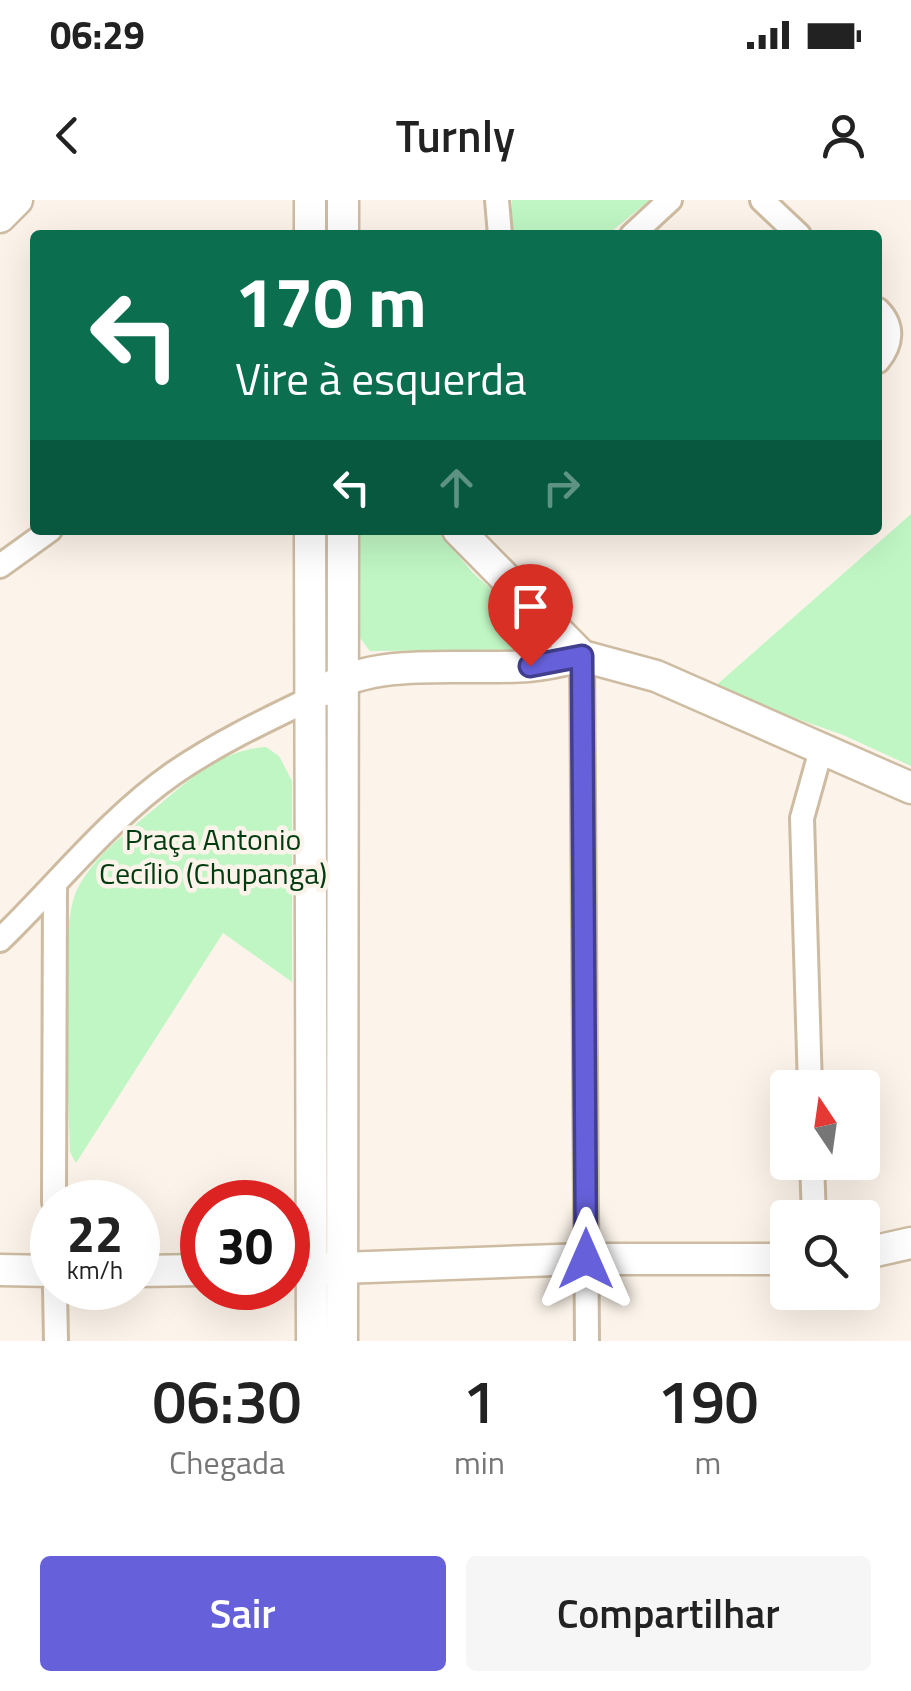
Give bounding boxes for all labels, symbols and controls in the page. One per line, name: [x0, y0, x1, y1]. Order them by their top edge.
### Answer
text: 06:29: [50, 6, 145, 64]
text: Turnly: [396, 101, 515, 169]
icon: back: [40, 108, 95, 163]
icon: person: [816, 108, 871, 163]
text: 170 m: [235, 248, 427, 354]
icon: left: [70, 270, 200, 400]
text: Vire à esquerda: [235, 344, 527, 412]
icon: left: [324, 460, 379, 515]
icon: ahead: [429, 460, 484, 515]
icon: right: [534, 460, 589, 515]
pin: [488, 564, 573, 667]
icon: arrive: [503, 579, 558, 634]
park label: Praça Antonio Cecílio (Chupanga): [99, 816, 327, 896]
north arrow: [770, 1070, 880, 1180]
map controls: [770, 1070, 880, 1310]
speed limit sign: 30: [180, 1180, 310, 1310]
text: 22: [67, 1195, 123, 1271]
button: search: [770, 1200, 880, 1310]
position arrow: [534, 1207, 638, 1311]
text: km/h: [67, 1251, 123, 1289]
text: 06:30: [153, 1355, 301, 1446]
text: 1: [463, 1355, 496, 1446]
text: 190: [658, 1355, 758, 1446]
text: Chegada: [169, 1438, 285, 1486]
text: min: [454, 1438, 505, 1486]
text: m: [695, 1438, 721, 1486]
button: Sair: [40, 1556, 446, 1671]
button: Compartilhar: [466, 1556, 871, 1671]

